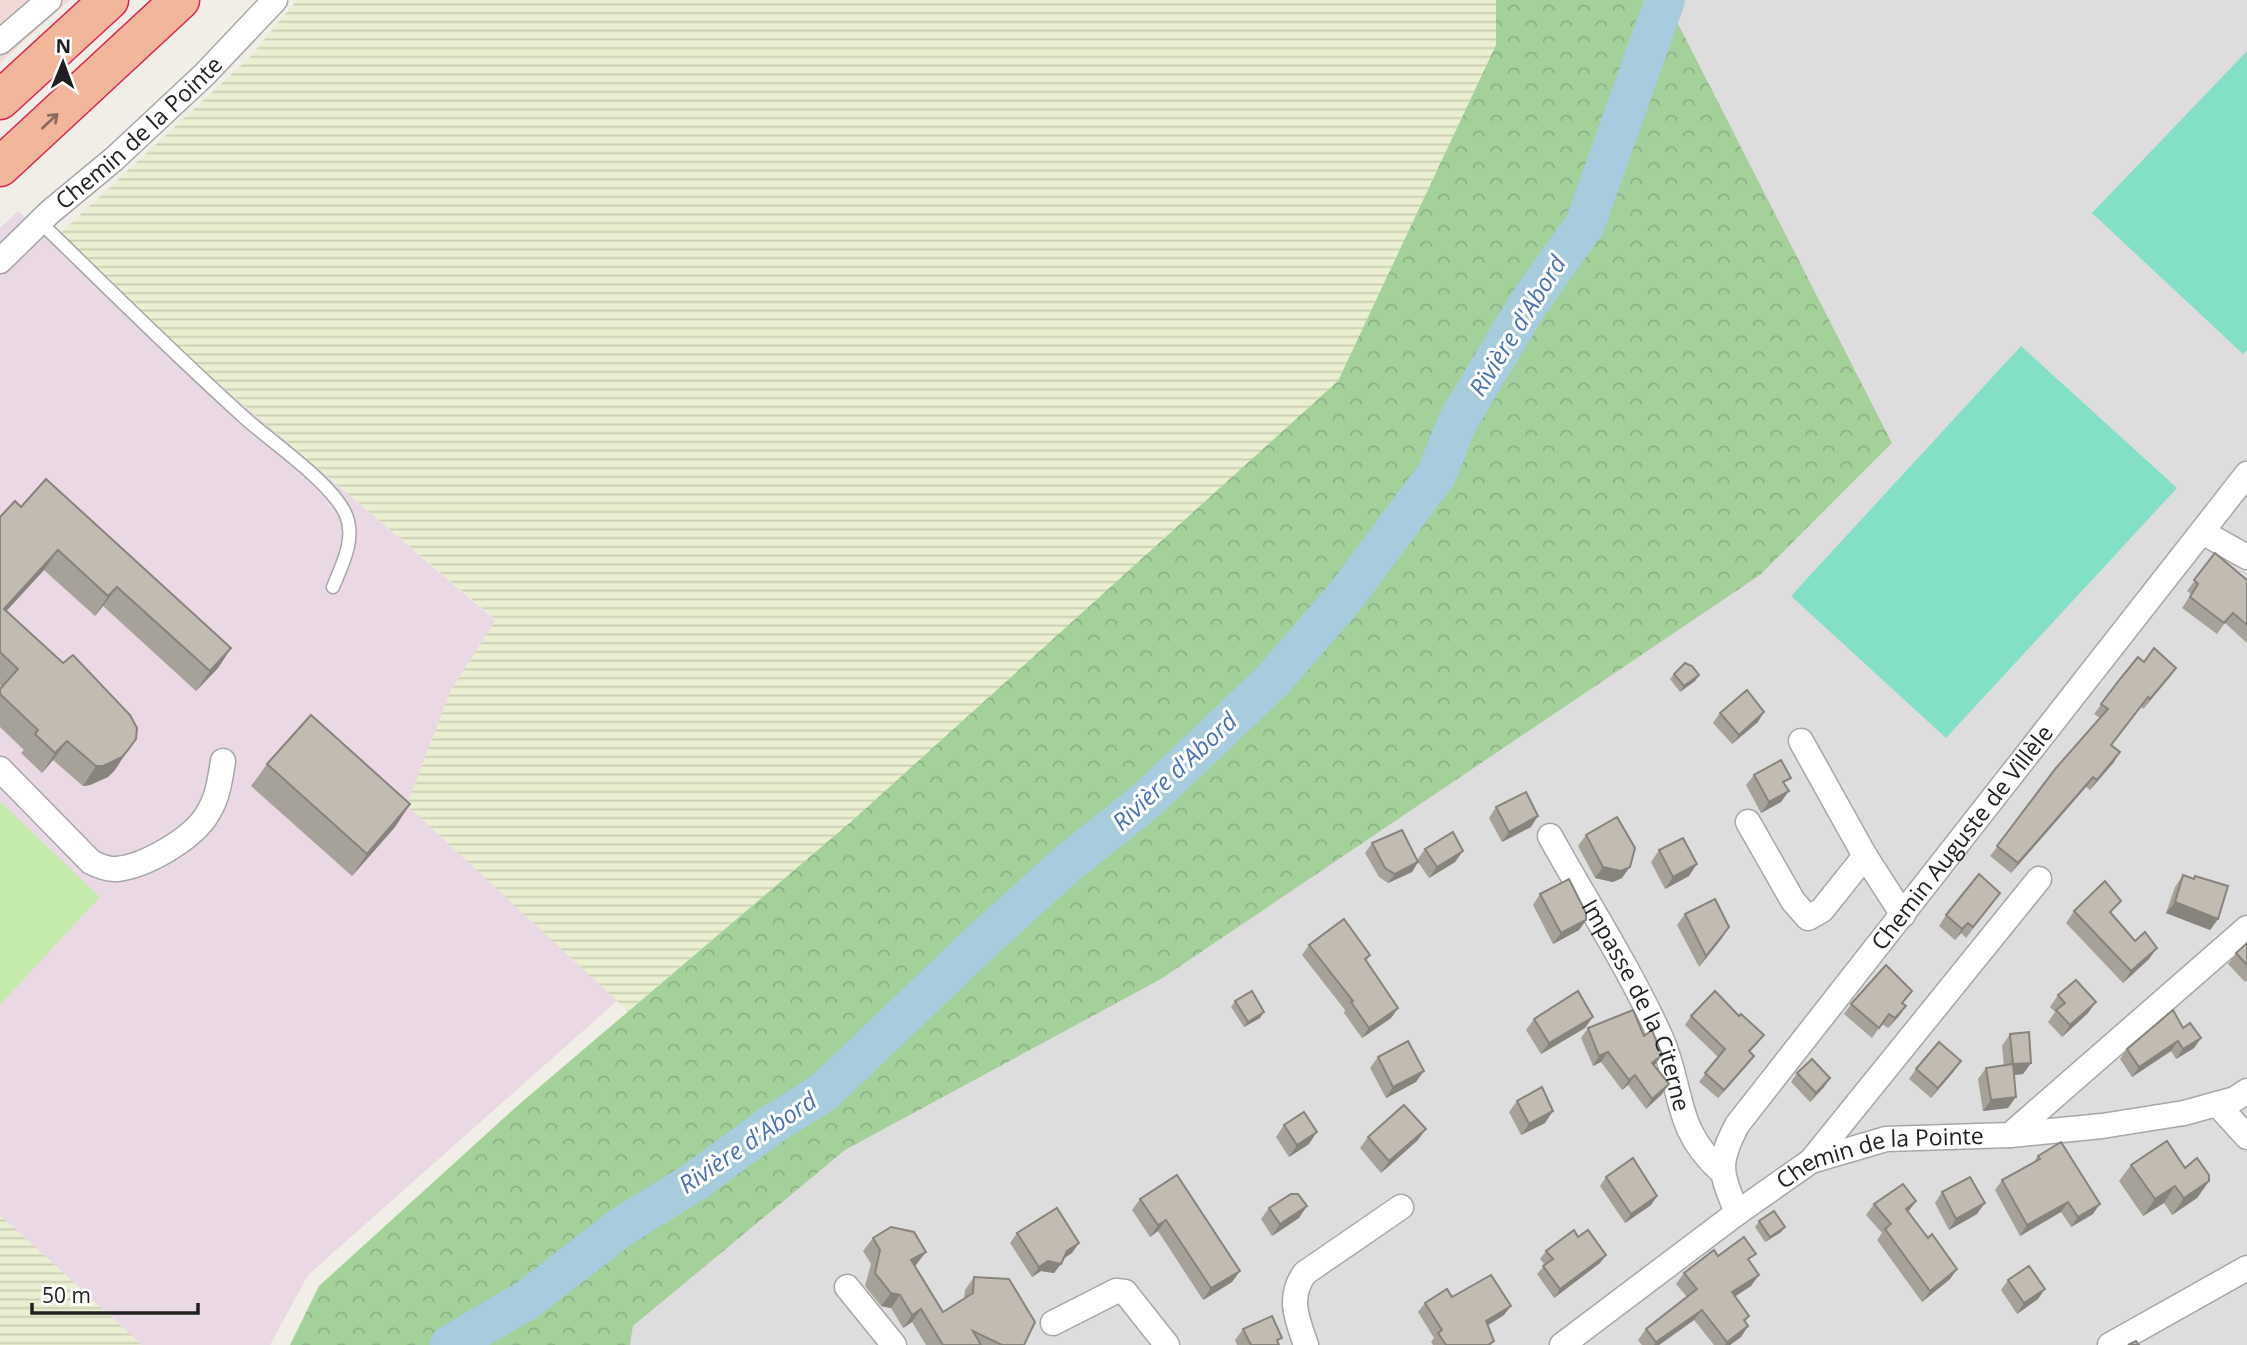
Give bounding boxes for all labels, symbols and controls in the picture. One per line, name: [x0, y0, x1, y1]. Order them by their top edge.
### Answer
north arrow: [28, 28, 98, 98]
text: N: [55, 33, 71, 59]
street label: Chemin de la Pointe: [48, 49, 229, 216]
one-way arrow: [41, 113, 58, 130]
water label: Rivière d'Abord: [1460, 248, 1574, 402]
water label: Rivière d'Abord: [1104, 704, 1244, 837]
street label: Chemin Auguste de Villèle: [1863, 718, 2060, 956]
street label: Impasse de la Citerne: [1575, 893, 1699, 1115]
water label: Rivière d'Abord: [672, 1083, 824, 1200]
street label: Chemin de la Pointe: [1769, 1119, 1984, 1196]
scale bar: [32, 1272, 198, 1316]
text: 50 m: [42, 1281, 91, 1309]

